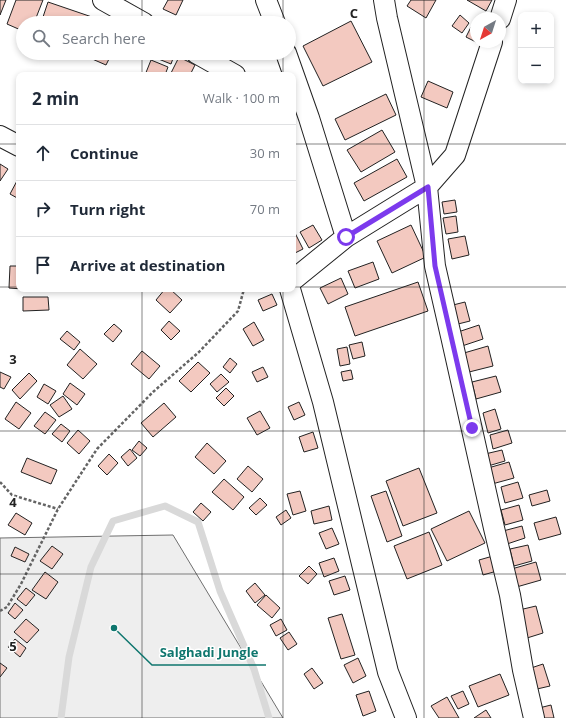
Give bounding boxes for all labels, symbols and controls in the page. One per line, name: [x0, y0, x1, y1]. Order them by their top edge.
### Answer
text: C: [350, 4, 358, 22]
north arrow: [470, 12, 506, 48]
map controls: [518, 12, 554, 84]
button: +: [518, 12, 554, 48]
search box: [16, 16, 296, 60]
icon: search: [30, 27, 52, 49]
text: Search here: [62, 28, 146, 48]
button: −: [518, 48, 554, 84]
text: 2 min: [32, 87, 79, 110]
text: Walk · 100 m: [203, 89, 280, 107]
icon: ahead: [32, 142, 54, 164]
text: Continue: [70, 143, 138, 163]
text: 30 m: [250, 144, 280, 162]
icon: right: [32, 198, 54, 220]
text: Turn right: [70, 199, 145, 219]
text: 70 m: [250, 200, 280, 218]
route start: [337, 228, 355, 246]
icon: arrive: [32, 254, 54, 276]
text: Arrive at destination: [70, 255, 225, 275]
text: 3: [9, 350, 17, 368]
route end: [463, 419, 481, 437]
text: 4: [9, 493, 17, 511]
text: 5: [9, 637, 17, 655]
callout: Salghadi Jungle: [152, 640, 266, 665]
text: Salghadi Jungle: [160, 643, 259, 661]

